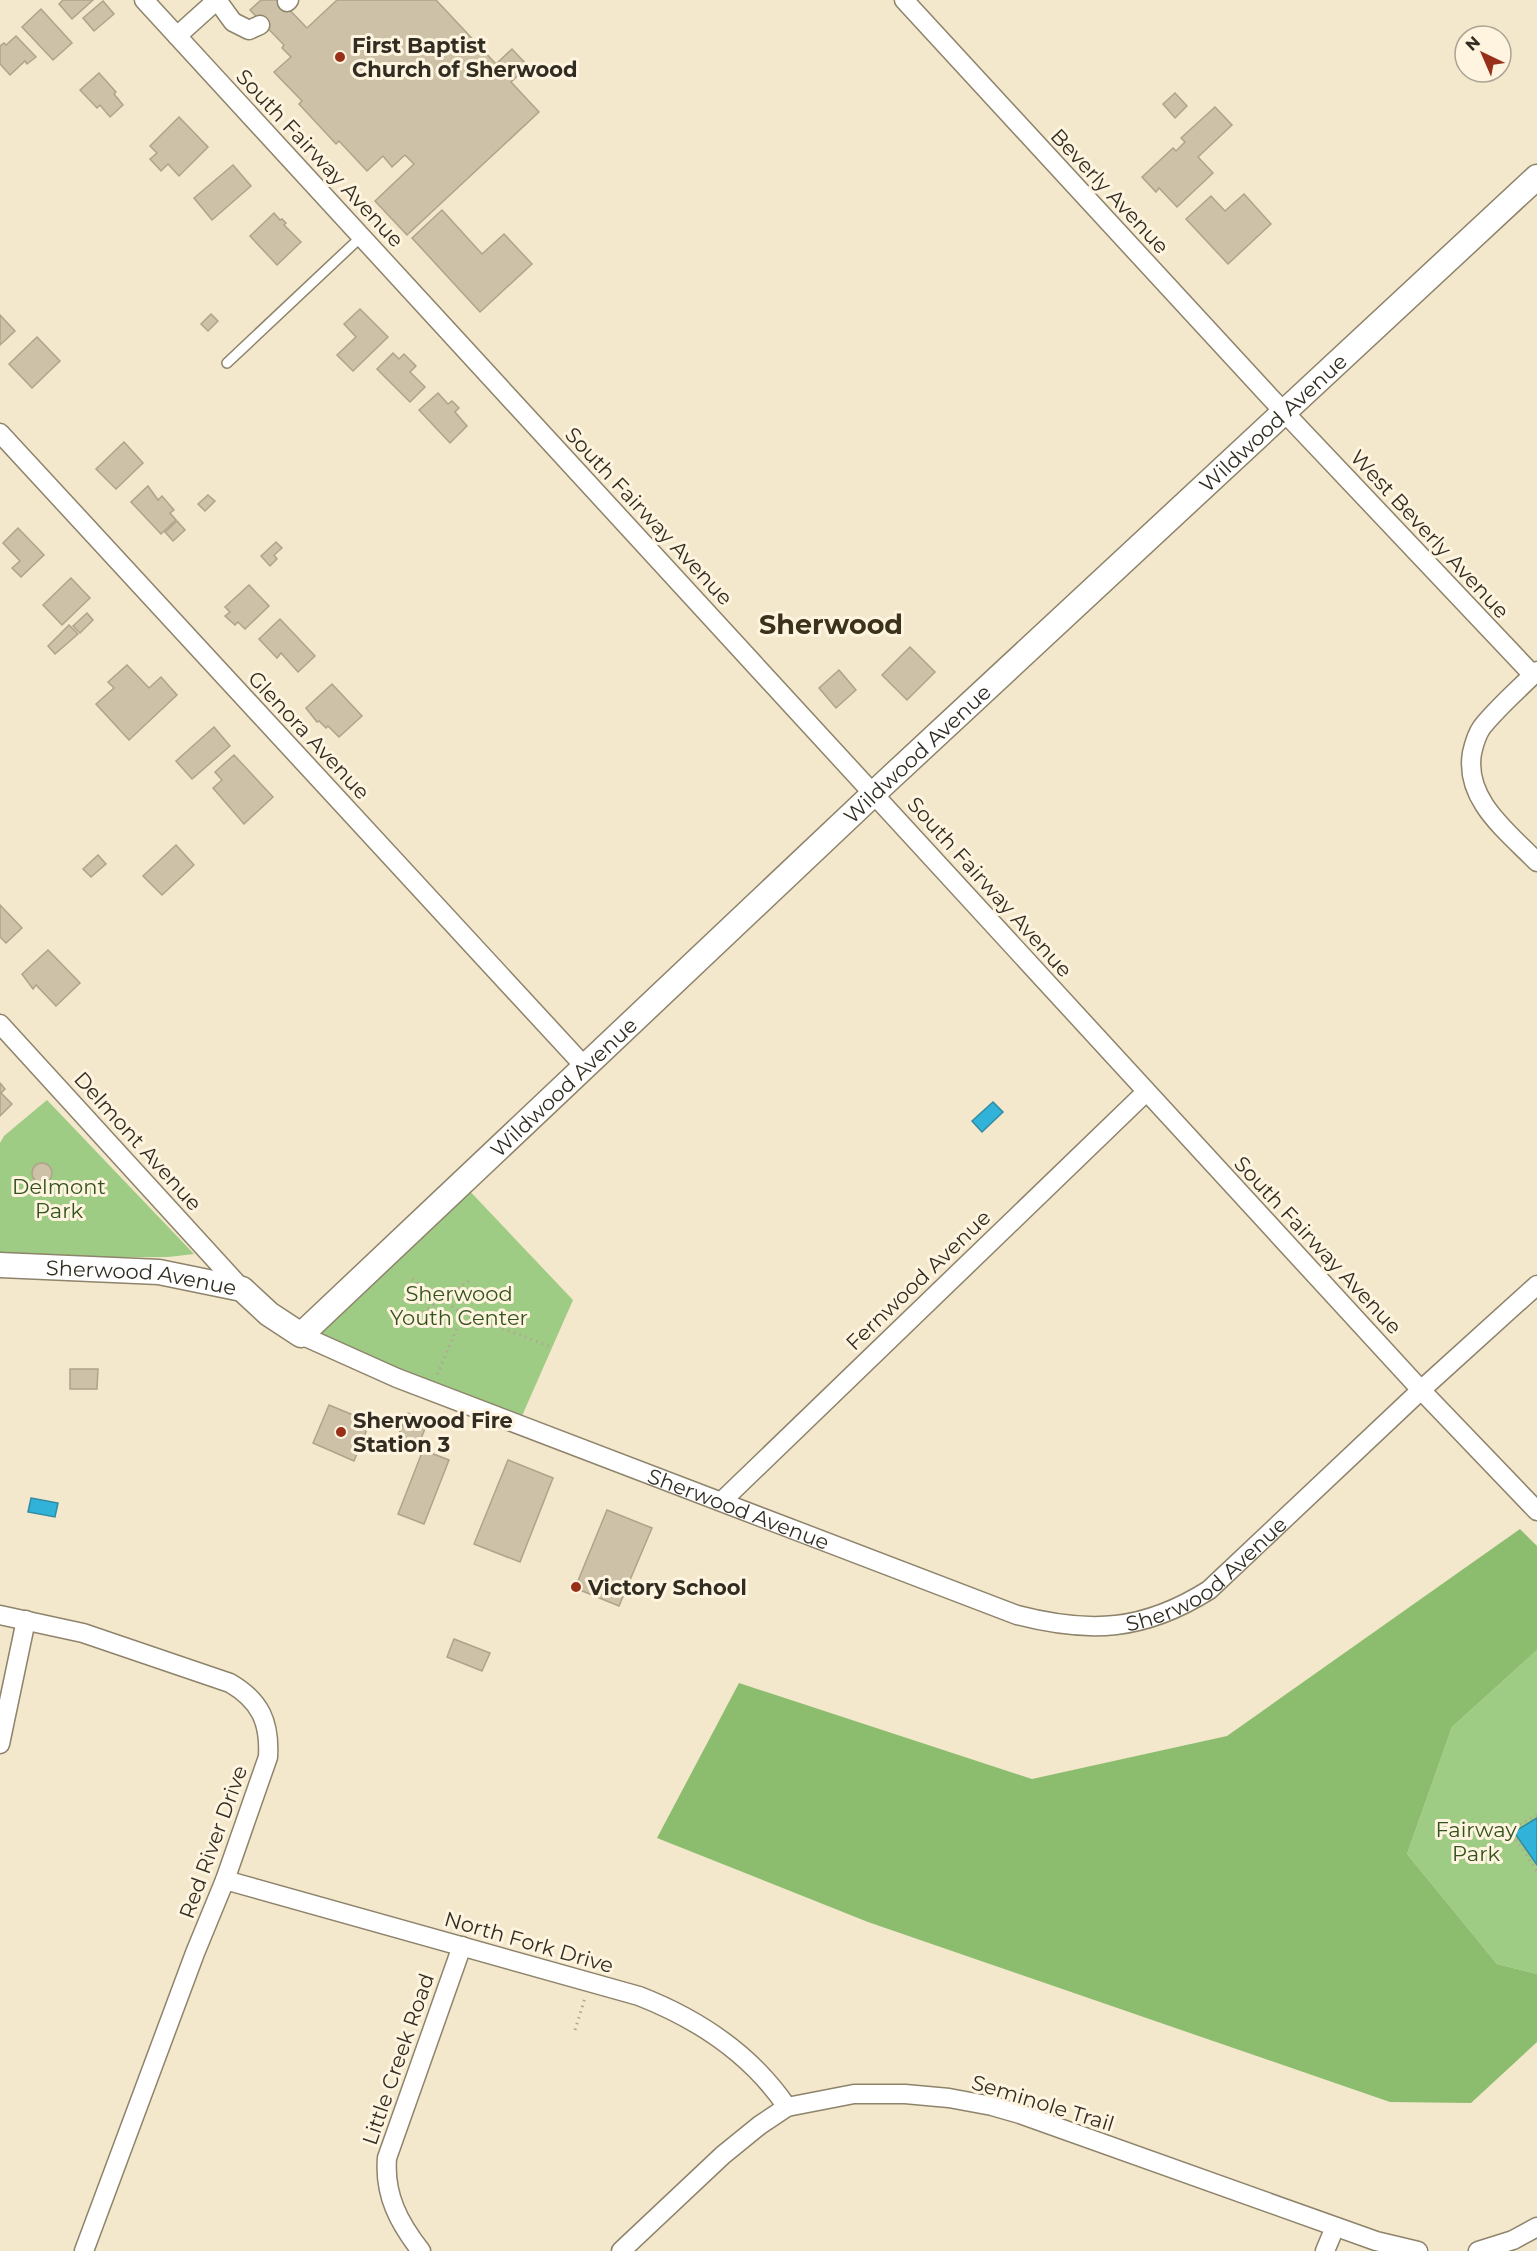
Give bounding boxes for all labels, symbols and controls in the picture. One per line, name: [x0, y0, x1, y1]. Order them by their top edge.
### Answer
north arrow: [1453, 24, 1513, 84]
text: N: [1462, 32, 1484, 55]
place label: First Baptist Church of Sherwood: [352, 33, 578, 82]
marker: First Baptist Church of Sherwood: [333, 50, 347, 64]
street label: South Fairway Avenue: [231, 64, 409, 252]
street label: Beverly Avenue: [1046, 123, 1174, 259]
street label: Wildwood Avenue: [1194, 348, 1352, 497]
street label: South Fairway Avenue: [560, 422, 738, 610]
street label: West Beverly Avenue: [1345, 445, 1515, 623]
district label: Sherwood: [759, 608, 903, 641]
street label: Glenora Avenue: [243, 666, 375, 804]
street label: Wildwood Avenue: [838, 679, 996, 828]
street label: South Fairway Avenue: [902, 792, 1078, 982]
street label: Wildwood Avenue: [485, 1012, 642, 1162]
street label: Delmont Avenue: [69, 1066, 207, 1216]
street label: South Fairway Avenue: [1229, 1151, 1407, 1339]
park label: Delmont Park: [12, 1174, 106, 1223]
street label: Fernwood Avenue: [841, 1205, 995, 1355]
street label: Sherwood Avenue: [45, 1255, 239, 1300]
park label: Sherwood Youth Center: [390, 1281, 528, 1330]
place label: Sherwood Fire Station 3: [353, 1408, 513, 1457]
marker: Sherwood Fire Station 3: [334, 1425, 348, 1439]
street label: Sherwood Avenue: [645, 1463, 833, 1555]
street label: Sherwood Avenue: [1123, 1511, 1292, 1636]
place label: Victory School: [587, 1575, 747, 1600]
marker: Victory School: [569, 1580, 583, 1594]
street label: Red River Drive: [174, 1762, 252, 1922]
park label: Fairway Park: [1435, 1817, 1517, 1866]
street label: North Fork Drive: [442, 1906, 616, 1978]
street label: Little Creek Road: [357, 1970, 439, 2148]
street label: Seminole Trail: [969, 2069, 1117, 2137]

